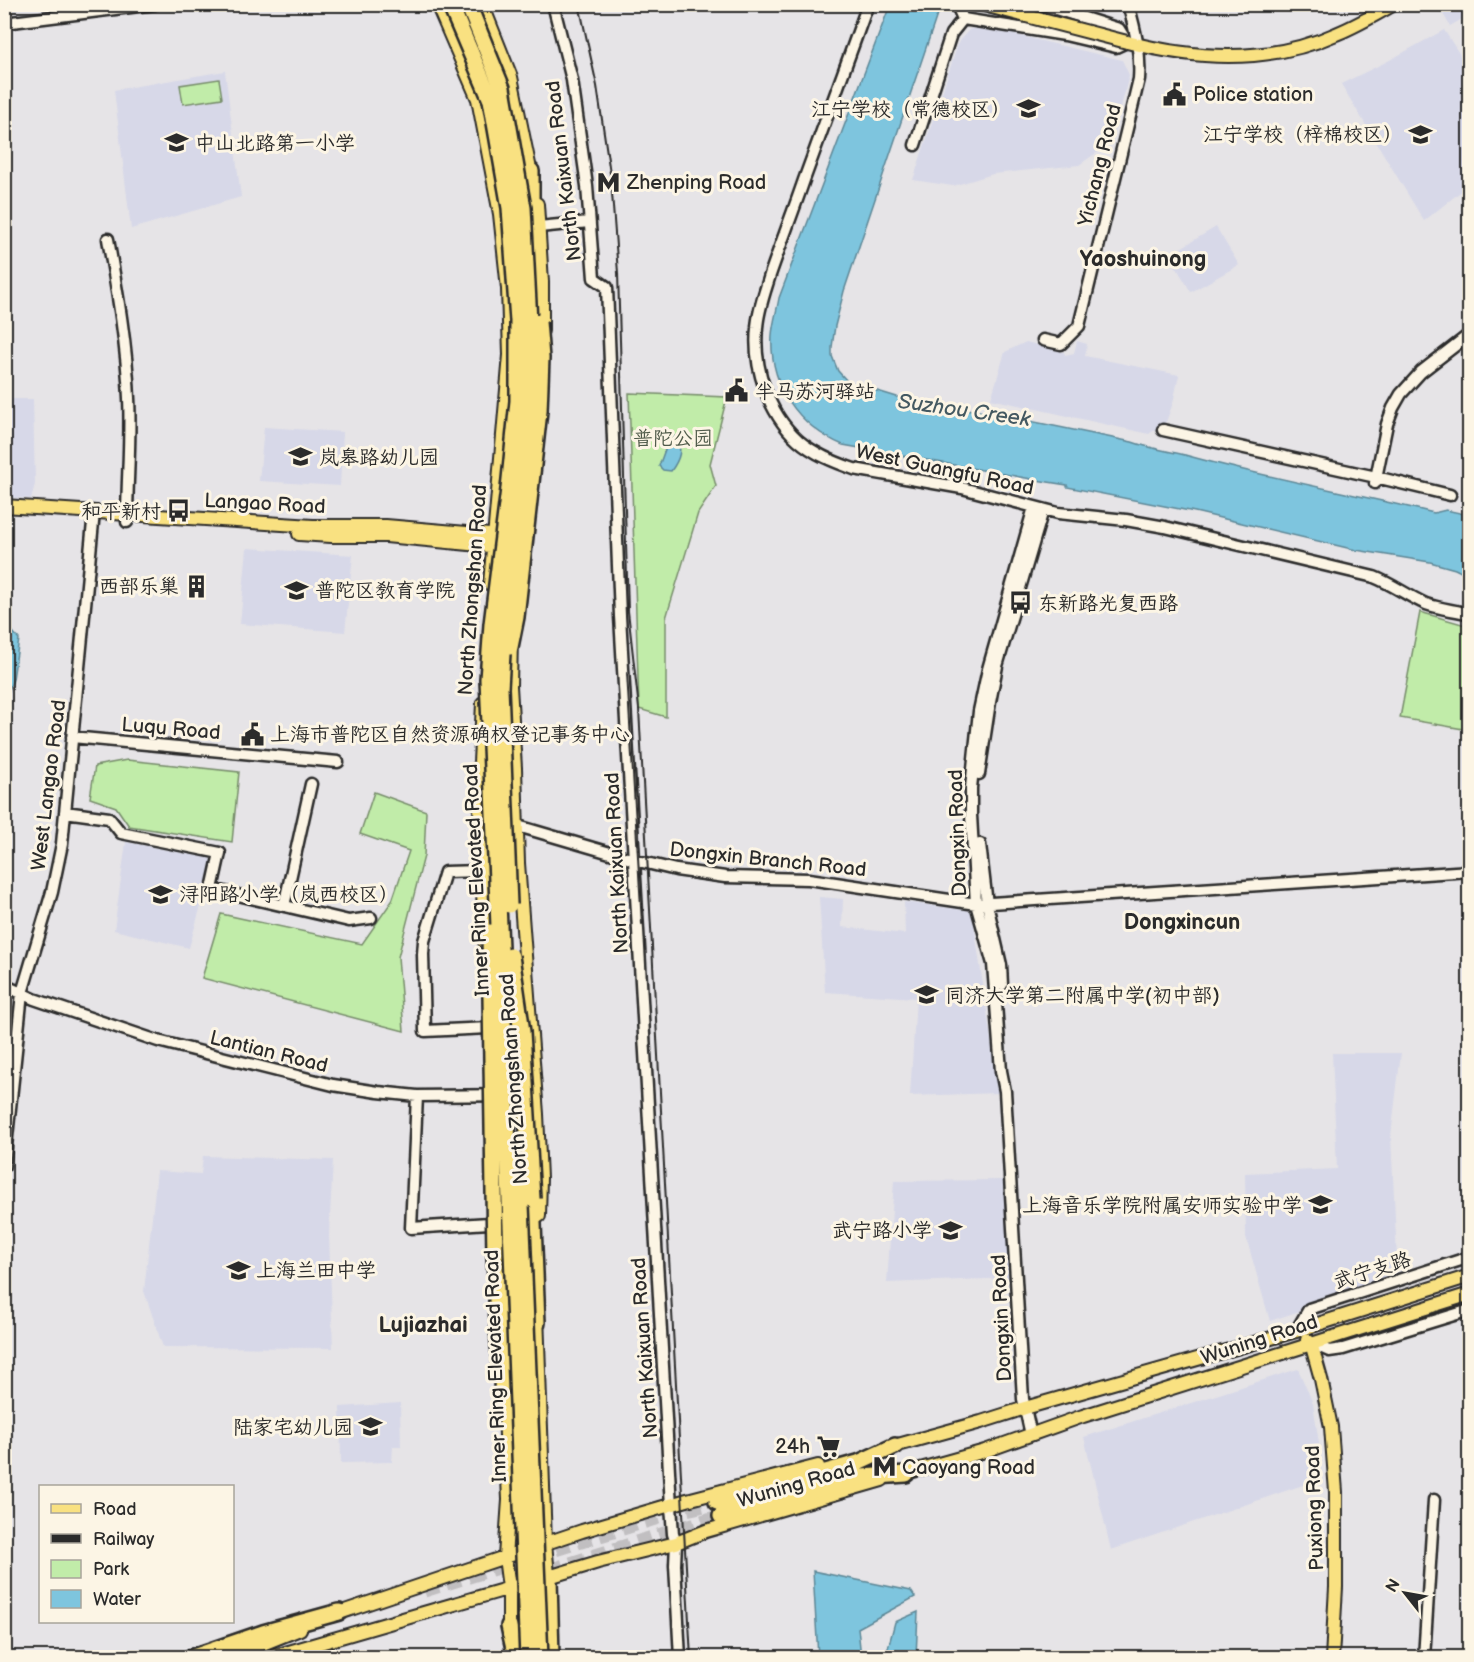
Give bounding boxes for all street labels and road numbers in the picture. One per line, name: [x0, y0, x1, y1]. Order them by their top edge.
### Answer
street label: North Kaixuan Road: [541, 79, 587, 262]
street label: Yichang Road: [1073, 102, 1127, 230]
street label: West Guangfu Road: [854, 439, 1036, 501]
street label: North Zhongshan Road: [454, 484, 492, 696]
street label: Langao Road: [204, 489, 326, 519]
street label: West Langao Road: [27, 698, 71, 872]
street label: Luqu Road: [120, 713, 221, 745]
street label: Inner Ring Elevated Road: [459, 763, 495, 997]
street label: Dongxin Road: [944, 769, 972, 897]
street label: North Kaixuan Road: [600, 772, 634, 954]
street label: Dongxin Branch Road: [668, 838, 867, 882]
street label: North Zhongshan Road: [495, 973, 533, 1185]
street label: Lantian Road: [207, 1026, 330, 1078]
street label: 武宁支路: [1331, 1247, 1415, 1295]
street label: Inner Ring Elevated Road: [480, 1249, 512, 1483]
street label: Dongxin Road: [987, 1254, 1017, 1382]
street label: North Kaixuan Road: [627, 1257, 663, 1439]
street label: Wuning Road: [1198, 1310, 1321, 1370]
street label: Puxiong Road: [1301, 1445, 1329, 1571]
street label: Wuning Road: [735, 1457, 858, 1513]

